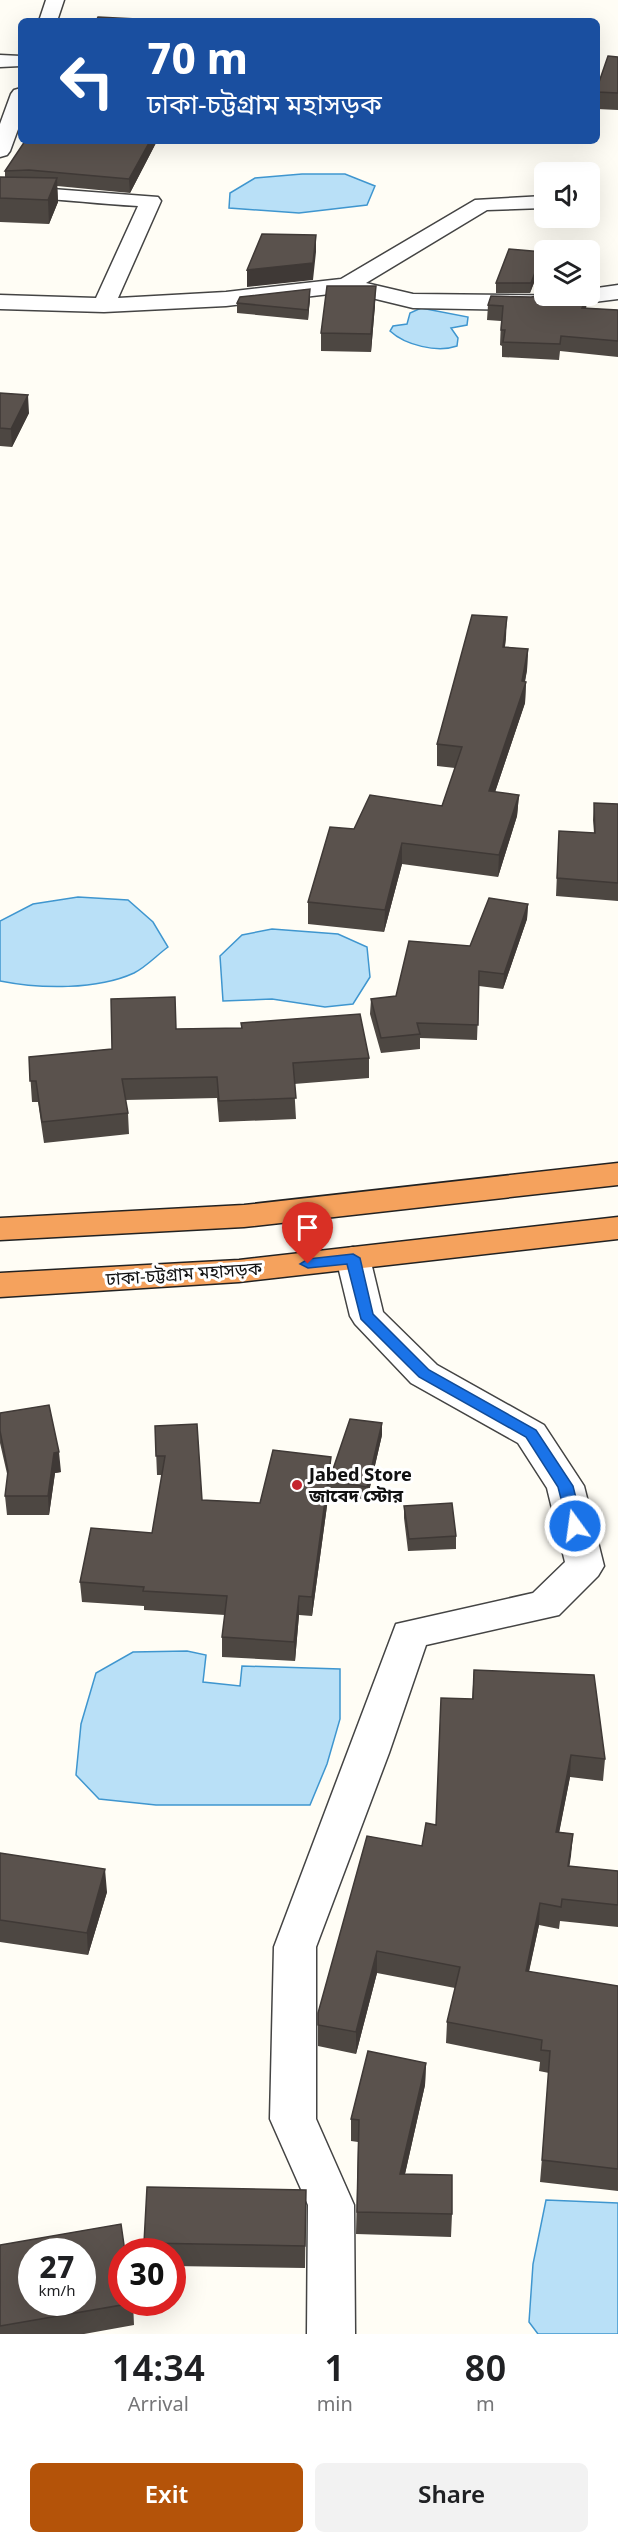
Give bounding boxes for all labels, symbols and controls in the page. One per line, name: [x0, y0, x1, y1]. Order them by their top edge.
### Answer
text: 70 m: [147, 35, 248, 91]
icon: left: [48, 42, 126, 120]
text: ঢাকা-চট্টগ্রাম মহাসড়ক: [147, 89, 382, 125]
map controls: [534, 162, 600, 306]
button: sound: [534, 162, 600, 228]
button: layers: [534, 240, 600, 306]
pin: [282, 1202, 333, 1264]
icon: arrive: [291, 1211, 324, 1244]
street label: ঢাকা-চট্টগ্রাম মহাসড়ক: [104, 1258, 263, 1292]
place label: Jabed Store জাবেদ স্টোর: [307, 1464, 412, 1509]
marker: Jabed Store জাবেদ স্টোর: [290, 1478, 304, 1492]
position arrow: [543, 1494, 607, 1558]
speed limit sign: 30: [108, 2238, 186, 2316]
text: 27: [40, 2250, 74, 2290]
text: km/h: [39, 2282, 75, 2302]
text: 14:34: [112, 2348, 205, 2396]
text: 1: [324, 2348, 345, 2396]
text: 80: [465, 2348, 506, 2396]
text: Arrival: [128, 2393, 189, 2419]
text: min: [317, 2393, 353, 2419]
text: m: [476, 2393, 495, 2419]
button: Exit: [30, 2463, 303, 2532]
button: Share: [315, 2463, 588, 2532]

